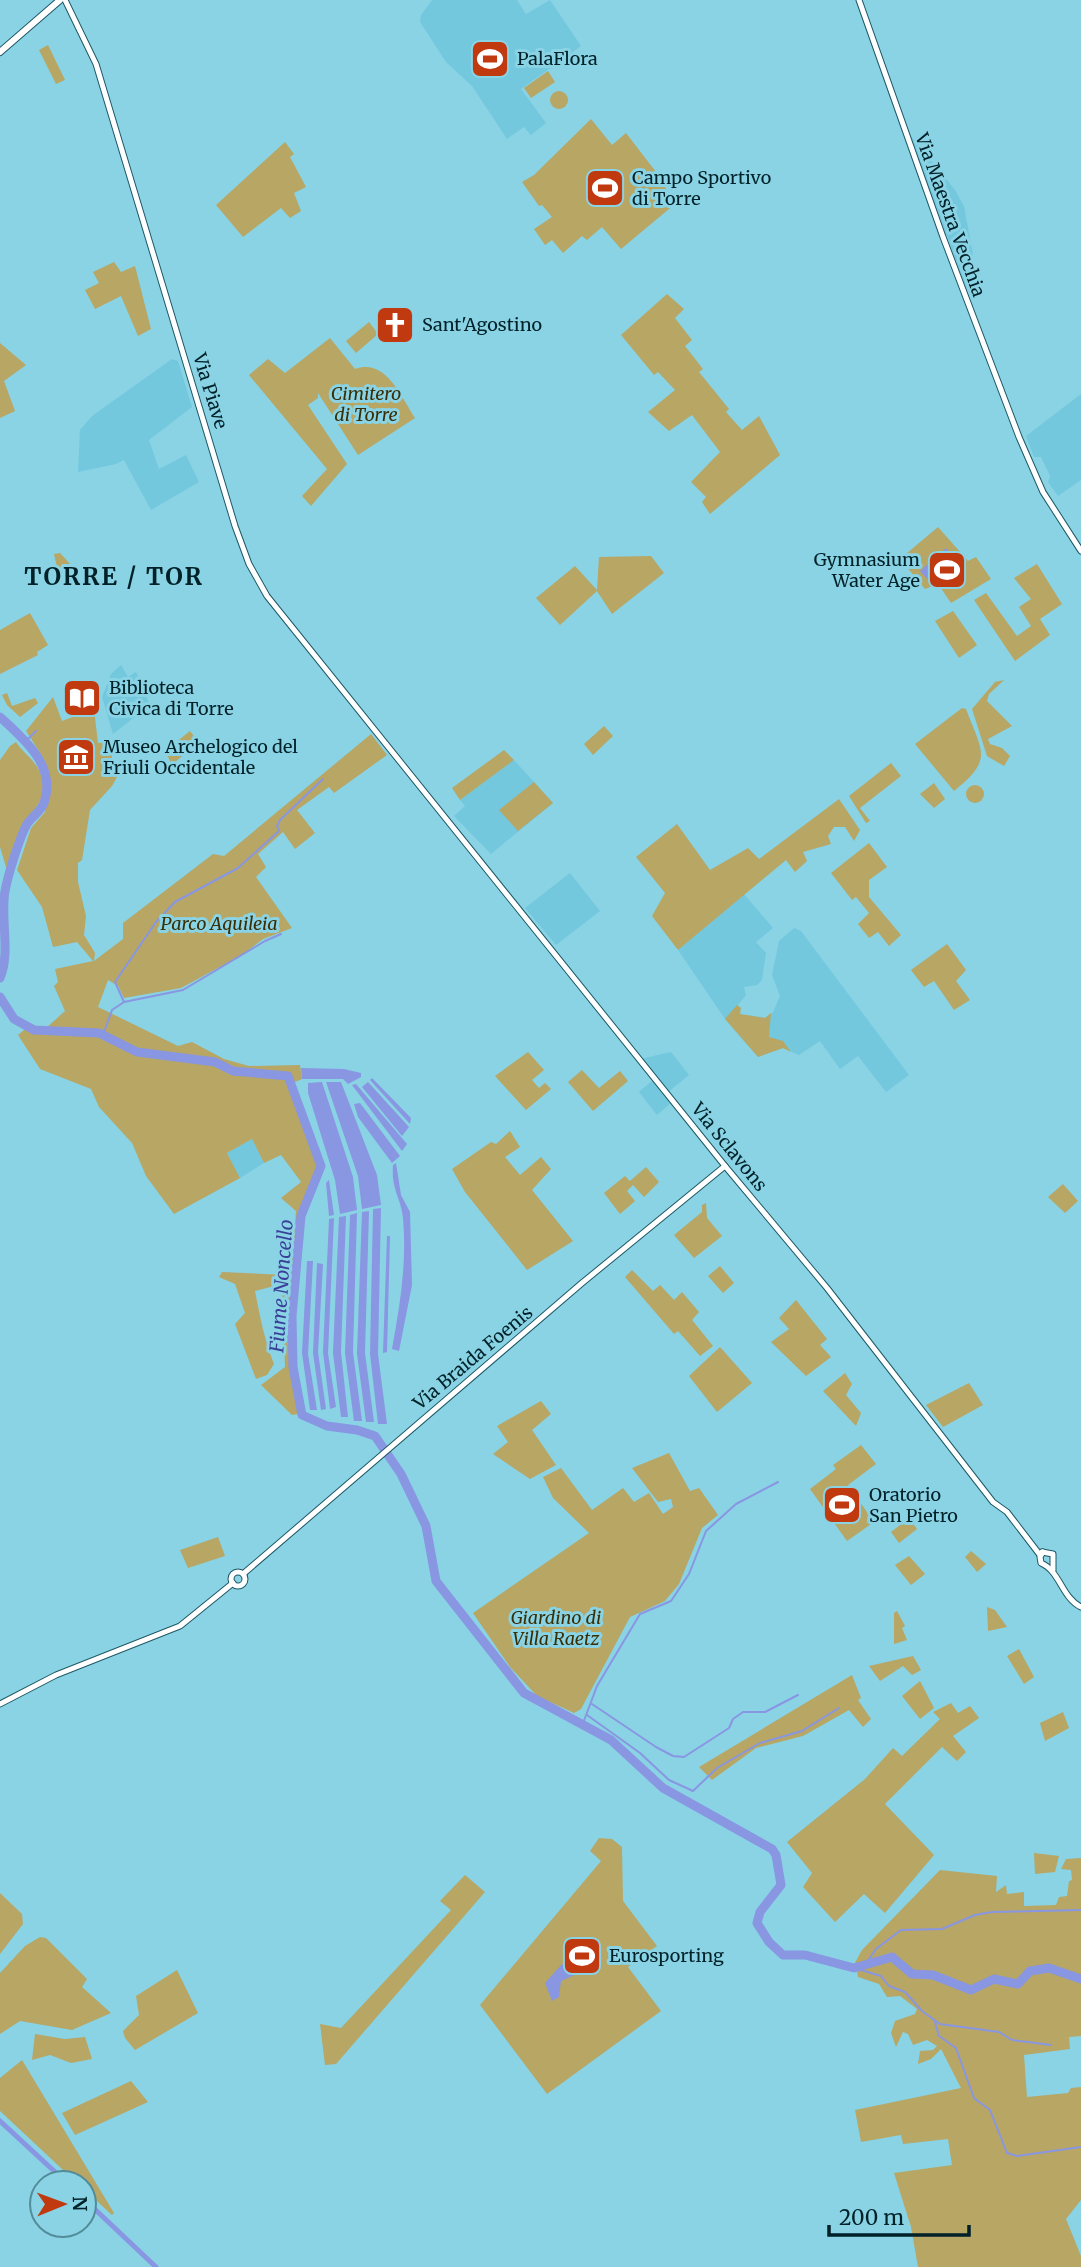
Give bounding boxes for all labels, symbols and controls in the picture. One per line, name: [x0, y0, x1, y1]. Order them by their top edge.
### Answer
sports icon: PalaFlora: [469, 38, 511, 80]
place label: PalaFlora: [517, 47, 598, 70]
street label: Via Maestra Vecchia: [910, 129, 991, 300]
place label: Campo Sportivo di Torre: [632, 166, 771, 210]
sports icon: Campo Sportivo di Torre: [584, 167, 626, 209]
church icon: Sant'Agostino: [374, 304, 416, 346]
place label: Sant'Agostino: [422, 313, 542, 336]
street label: Via Piave: [188, 349, 233, 431]
park label: Cimitero di Torre: [331, 382, 401, 426]
place label: Gymnasium Water Age: [814, 548, 920, 592]
sports icon: Gymnasium Water Age: [926, 549, 968, 591]
district label: TORRE / TOR: [24, 561, 204, 592]
place label: Biblioteca Civica di Torre: [109, 676, 234, 720]
library icon: Biblioteca Civica di Torre: [61, 677, 103, 719]
place label: Museo Archelogico del Friuli Occidentale: [103, 735, 298, 779]
museum icon: Museo Archelogico del Friuli Occidentale: [55, 736, 97, 778]
park label: Parco Aquileia: [160, 912, 278, 935]
street label: Via Sclavons: [686, 1097, 772, 1196]
water label: Fiume Noncello: [264, 1218, 298, 1354]
street label: Via Braida Foenis: [407, 1301, 537, 1415]
place label: Oratorio San Pietro: [869, 1483, 958, 1527]
sports icon: Oratorio San Pietro: [821, 1484, 863, 1526]
park label: Giardino di Villa Raetz: [511, 1606, 601, 1650]
sports icon: Eurosporting: [561, 1935, 603, 1977]
place label: Eurosporting: [609, 1944, 724, 1967]
north arrow: [28, 2169, 98, 2239]
scale bar: [829, 2194, 969, 2238]
text: N: [68, 2196, 92, 2211]
text: 200 m: [839, 2204, 904, 2231]

